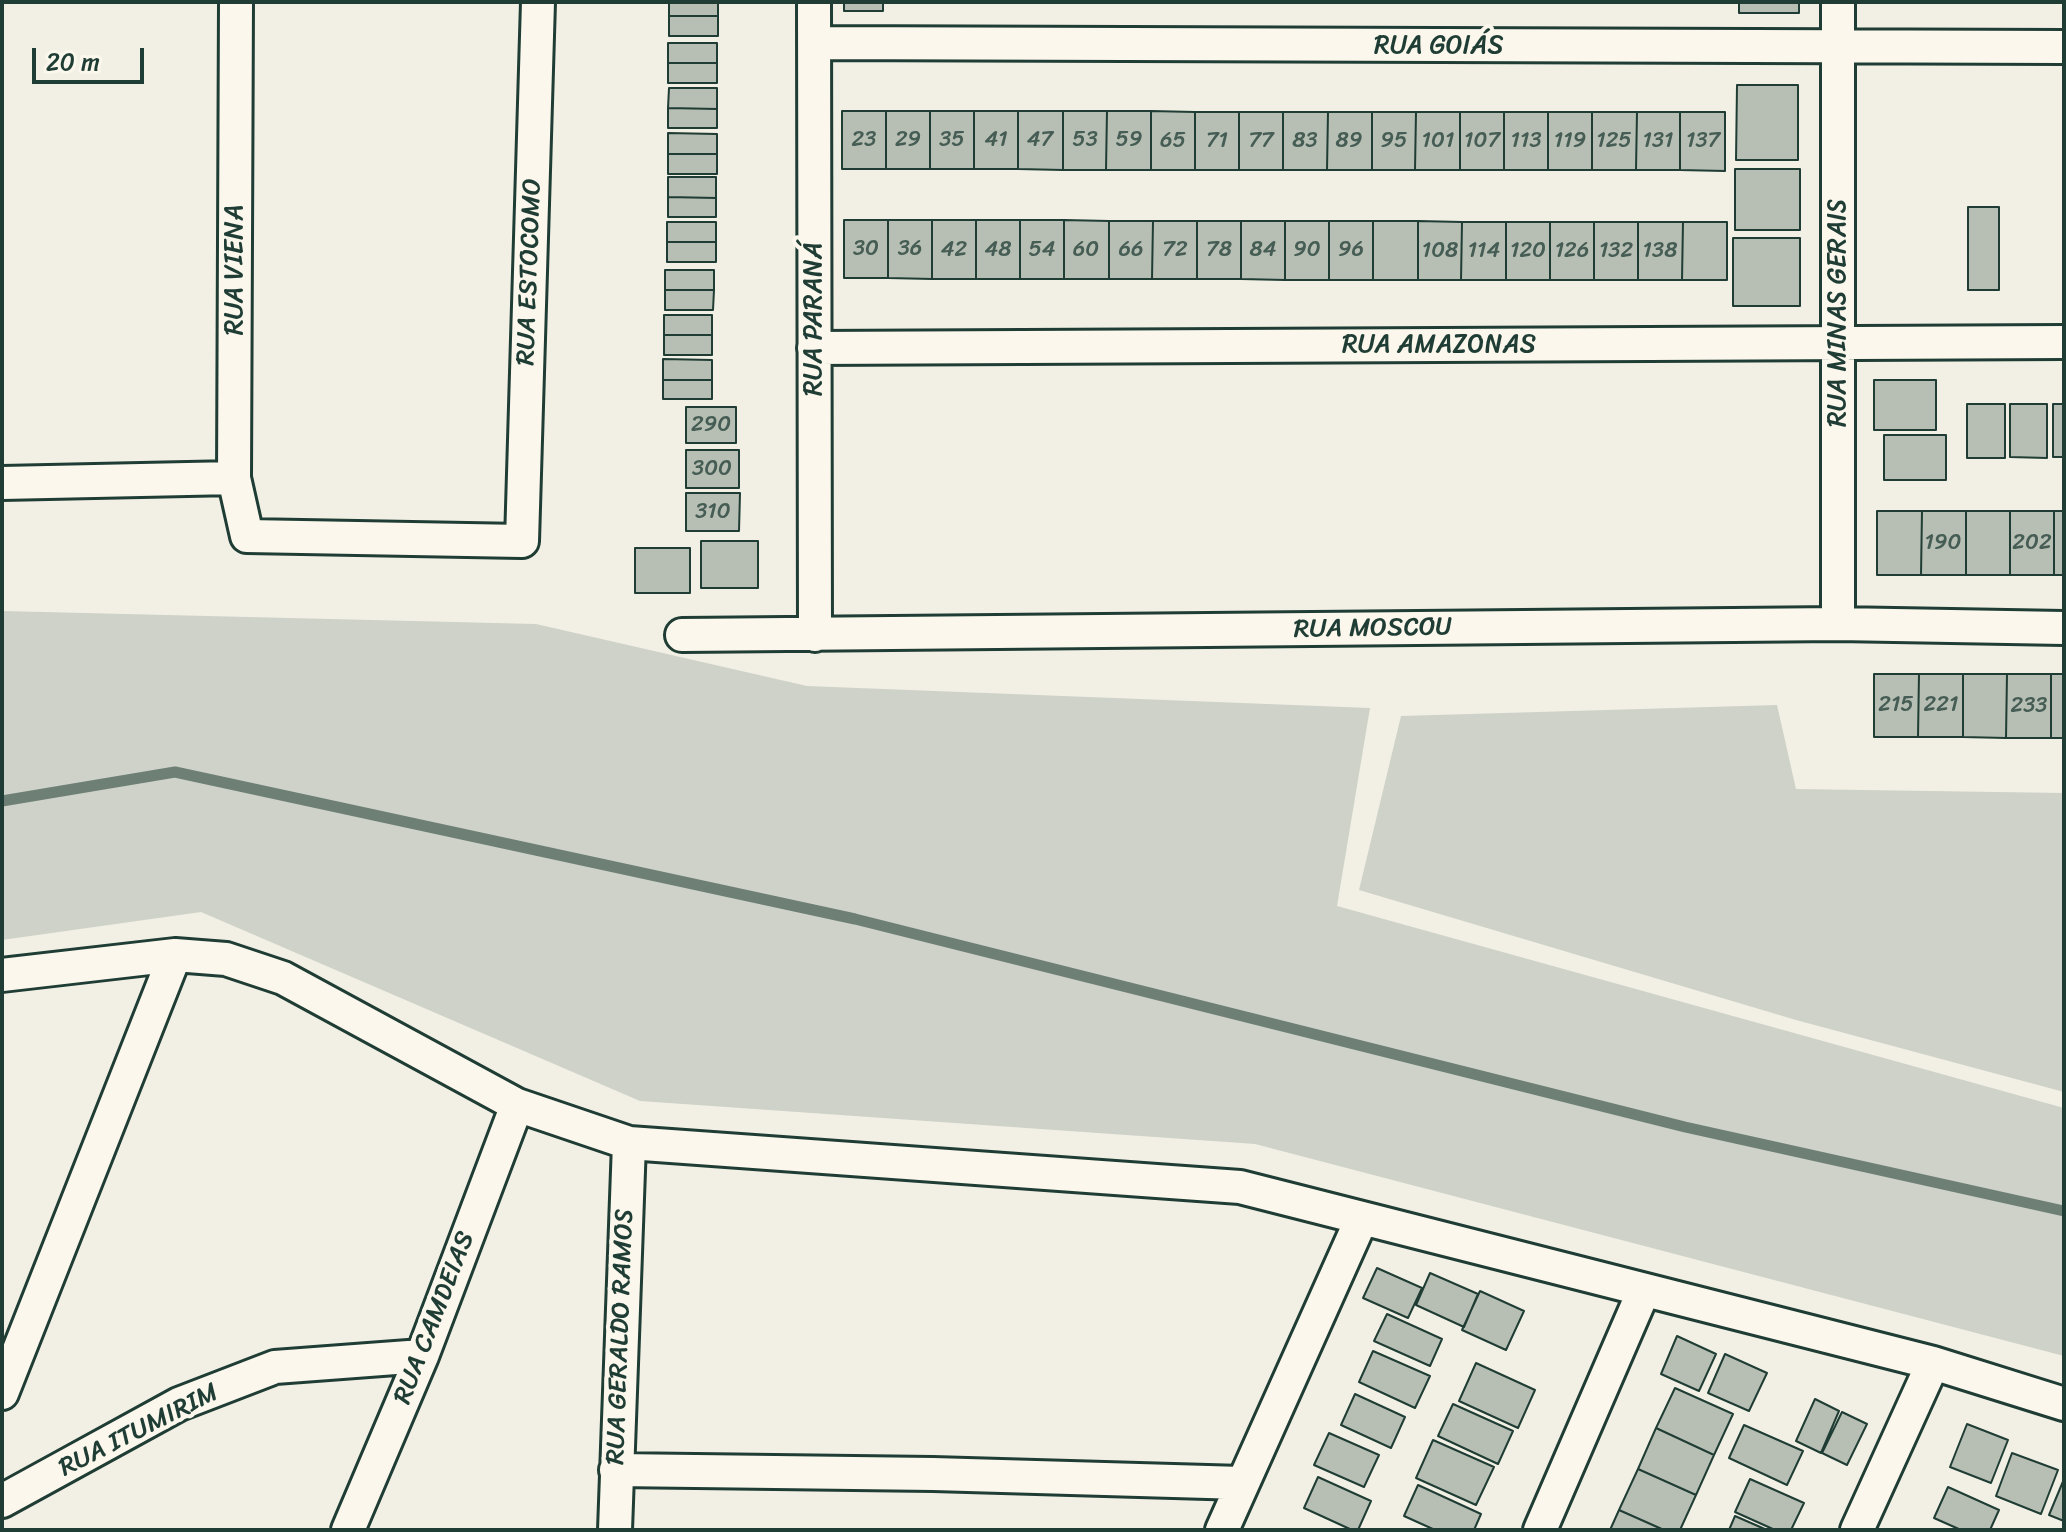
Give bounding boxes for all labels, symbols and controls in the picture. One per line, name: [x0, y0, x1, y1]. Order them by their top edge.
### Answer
street label: RUA GOIÁS: [1374, 30, 1504, 62]
scale bar: [36, 32, 148, 82]
text: 20 m: [46, 41, 100, 83]
house number: 23: [852, 127, 876, 153]
house number: 29: [895, 127, 921, 153]
house number: 35: [939, 127, 965, 153]
house number: 41: [984, 127, 1008, 153]
house number: 47: [1027, 127, 1053, 153]
house number: 53: [1072, 127, 1098, 153]
house number: 59: [1116, 127, 1142, 153]
house number: 65: [1160, 128, 1186, 154]
house number: 71: [1206, 128, 1228, 154]
house number: 77: [1248, 128, 1274, 154]
house number: 83: [1292, 128, 1318, 154]
house number: 89: [1336, 128, 1362, 154]
house number: 95: [1381, 128, 1407, 154]
house number: 101: [1422, 128, 1454, 154]
house number: 107: [1464, 128, 1500, 154]
house number: 113: [1511, 128, 1541, 154]
house number: 119: [1554, 128, 1586, 154]
house number: 125: [1596, 128, 1632, 154]
house number: 131: [1643, 128, 1673, 154]
house number: 137: [1686, 128, 1720, 154]
street label: RUA ESTOCOMO: [511, 178, 549, 366]
street label: RUA MINAS GERAIS: [1822, 199, 1854, 427]
street label: RUA VIENA: [219, 205, 251, 335]
house number: 30: [853, 236, 879, 262]
house number: 36: [898, 236, 922, 262]
house number: 42: [941, 237, 967, 263]
house number: 48: [984, 237, 1012, 263]
house number: 54: [1028, 237, 1056, 263]
house number: 60: [1073, 237, 1099, 263]
house number: 66: [1119, 237, 1143, 263]
house number: 72: [1162, 237, 1188, 263]
house number: 78: [1206, 237, 1232, 263]
house number: 84: [1249, 237, 1277, 263]
house number: 90: [1293, 237, 1321, 263]
house number: 96: [1338, 237, 1364, 263]
house number: 108: [1422, 238, 1458, 264]
house number: 114: [1468, 238, 1500, 264]
house number: 120: [1510, 238, 1546, 264]
house number: 126: [1555, 238, 1589, 264]
house number: 132: [1599, 238, 1633, 264]
house number: 138: [1643, 238, 1677, 264]
street label: RUA PARANÁ: [798, 242, 830, 396]
street label: RUA AMAZONAS: [1342, 329, 1536, 361]
house number: 290: [691, 412, 731, 438]
house number: 300: [692, 456, 732, 482]
house number: 310: [695, 499, 731, 525]
house number: 190: [1925, 530, 1961, 556]
house number: 202: [2012, 530, 2052, 556]
street label: RUA MOSCOU: [1293, 612, 1453, 646]
house number: 215: [1878, 692, 1914, 718]
house number: 221: [1924, 692, 1958, 718]
house number: 233: [2011, 693, 2047, 719]
street label: RUA GERALDO RAMOS: [601, 1209, 641, 1465]
street label: RUA CAMDEIAS: [388, 1227, 482, 1409]
street label: RUA ITUMIRIM: [54, 1378, 224, 1484]

